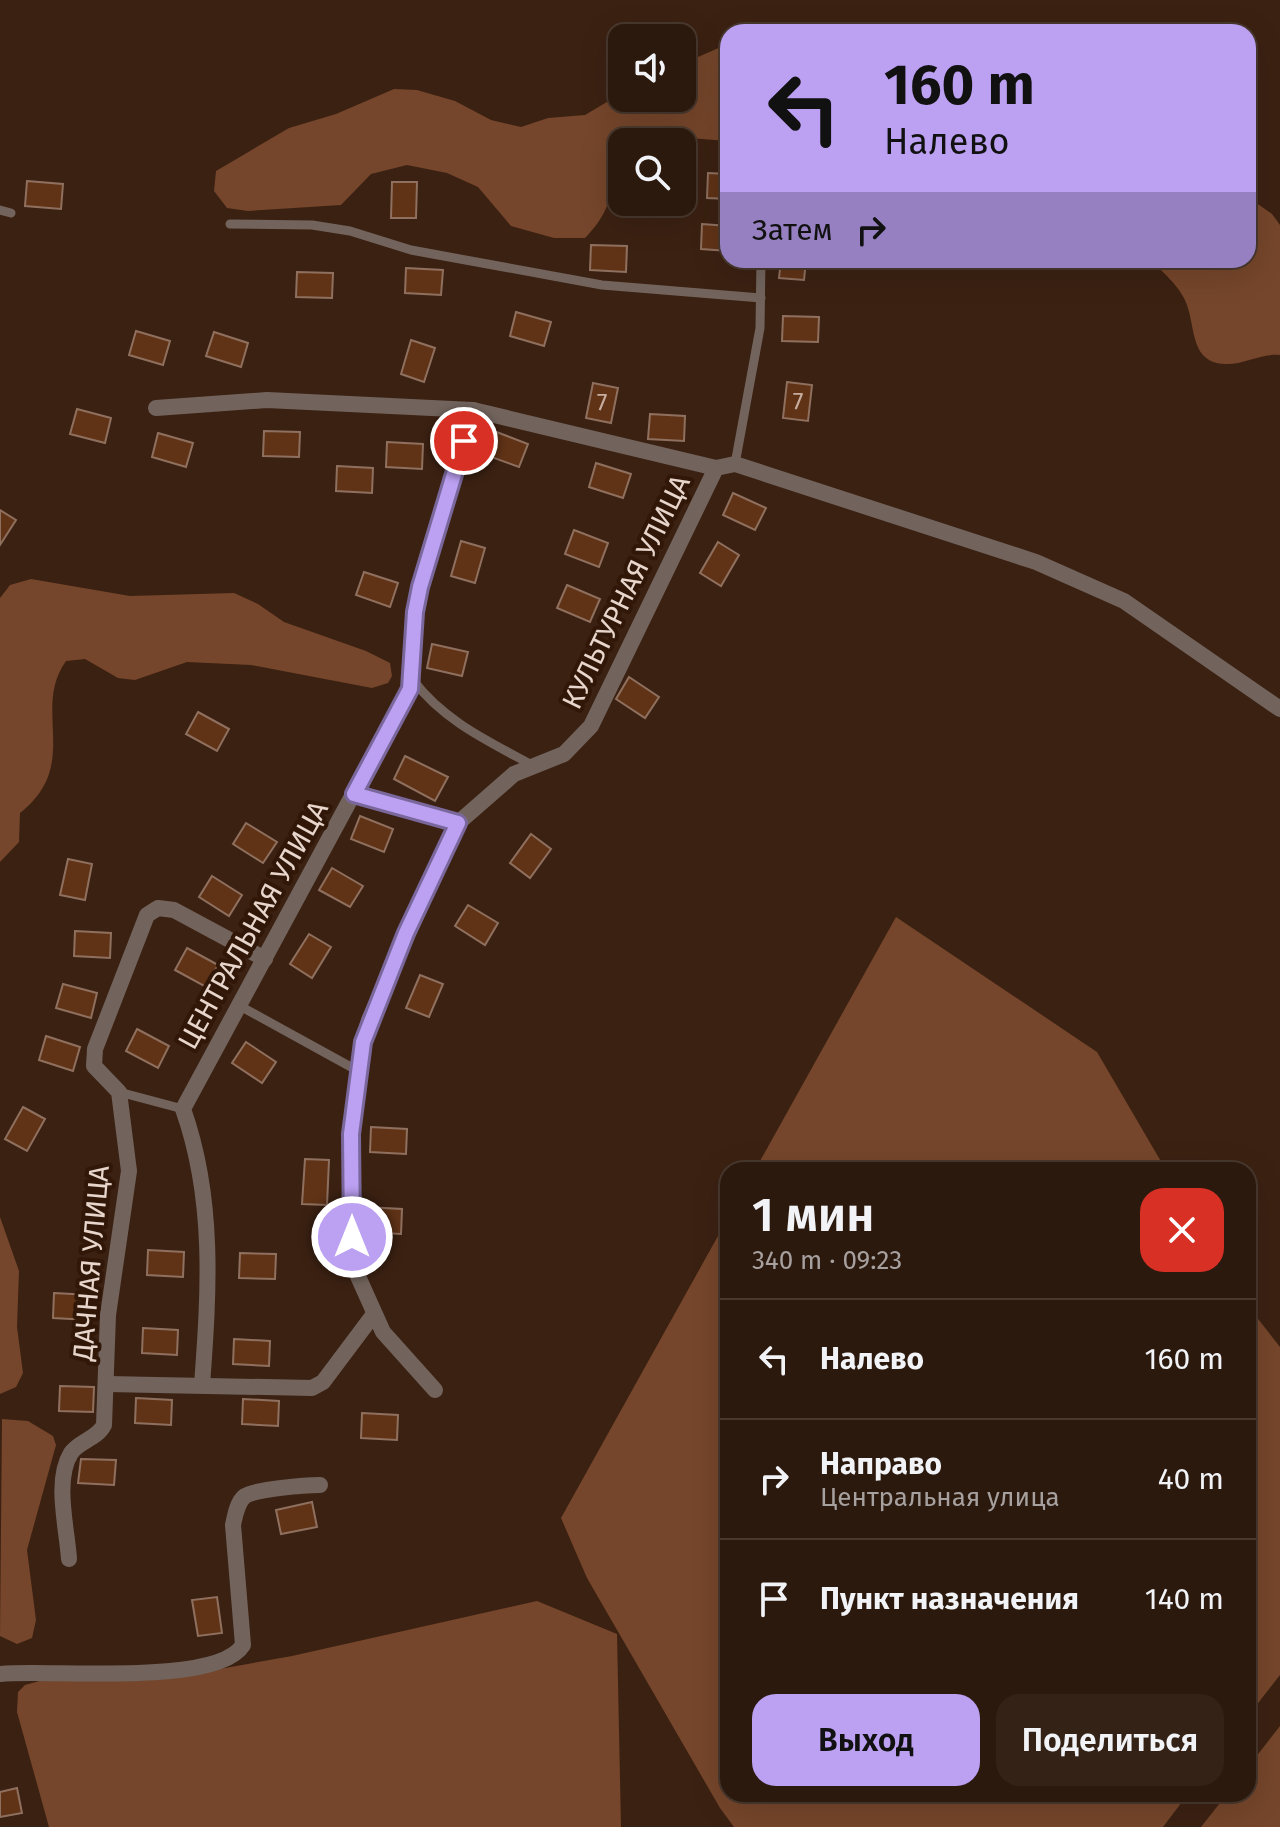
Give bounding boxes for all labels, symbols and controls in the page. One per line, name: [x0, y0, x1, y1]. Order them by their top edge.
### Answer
map controls: [608, 24, 696, 216]
button: sound: [608, 24, 696, 112]
text: 160 m: [884, 52, 1035, 119]
icon: left: [752, 56, 856, 160]
text: Налево: [884, 120, 1010, 164]
button: search: [608, 128, 696, 216]
icon: right: [849, 208, 893, 252]
text: Затем: [752, 212, 833, 248]
house number: 7: [793, 388, 803, 416]
house number: 7: [597, 389, 607, 417]
pin: [430, 407, 498, 475]
icon: arrive: [442, 419, 486, 463]
street label: КУЛЬТУРНАЯ УЛИЦА: [555, 470, 697, 714]
street label: ЦЕНТРАЛЬНАЯ УЛИЦА: [171, 795, 335, 1055]
street label: ДАЧНАЯ УЛИЦА: [66, 1164, 116, 1363]
text: 1 мин: [752, 1186, 875, 1244]
button: close: [1140, 1188, 1224, 1272]
position arrow: [310, 1195, 394, 1279]
text: 340 m · 09:23: [752, 1245, 902, 1276]
icon: left: [752, 1337, 796, 1381]
text: Налево: [820, 1341, 924, 1377]
text: 160 m: [1145, 1341, 1224, 1377]
text: Направо: [820, 1446, 942, 1482]
icon: right: [752, 1457, 796, 1501]
text: 40 m: [1158, 1461, 1224, 1497]
text: Центральная улица: [820, 1482, 1060, 1513]
icon: arrive: [752, 1577, 796, 1621]
text: Пункт назначения: [820, 1581, 1079, 1617]
text: 140 m: [1145, 1581, 1224, 1617]
button: Выход: [752, 1694, 980, 1786]
button: Поделиться: [996, 1694, 1224, 1786]

